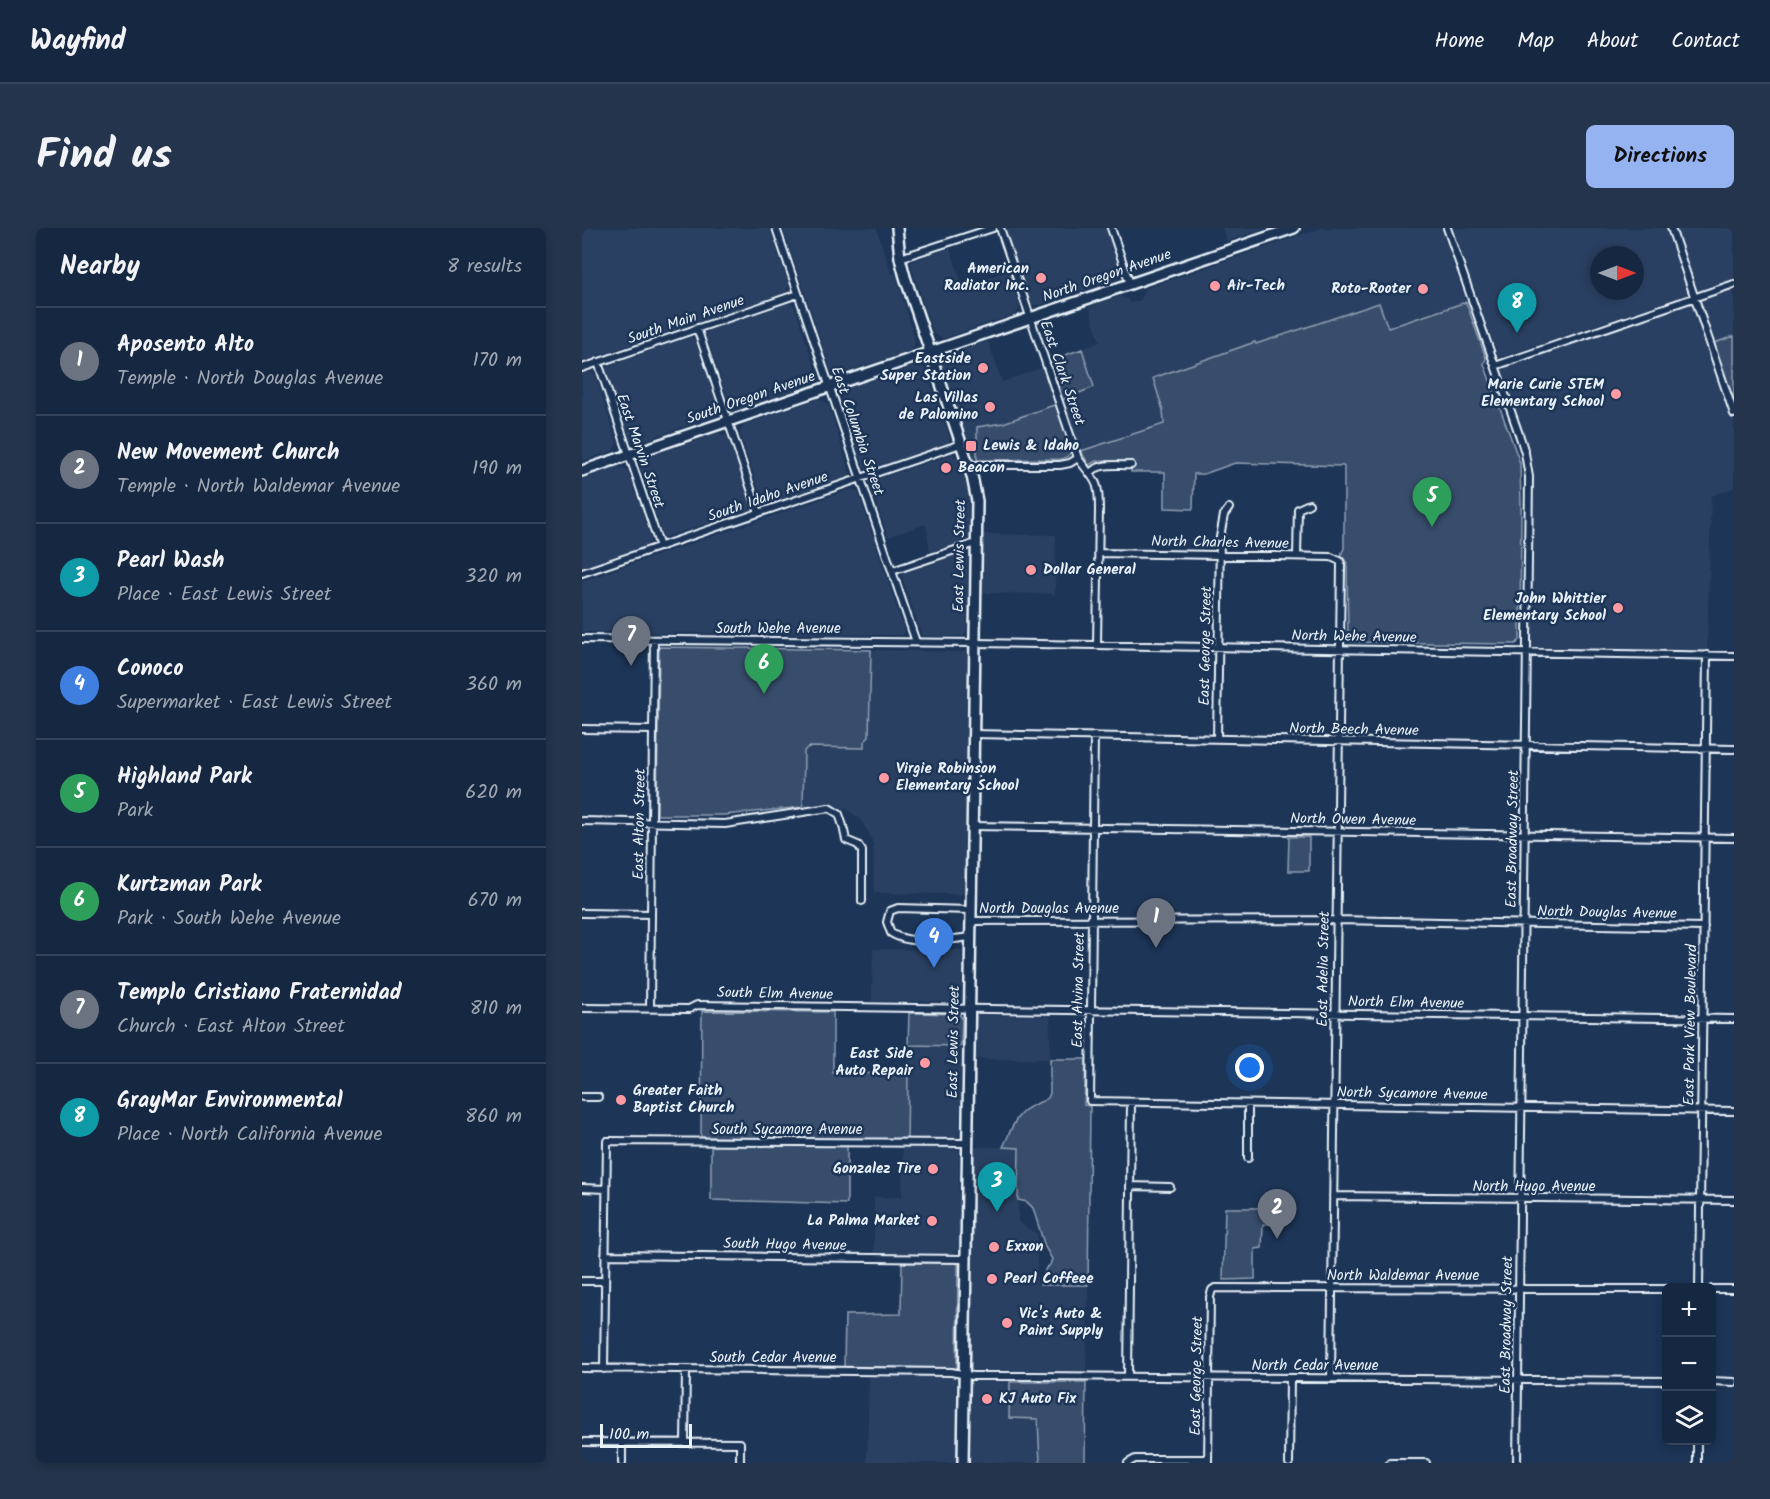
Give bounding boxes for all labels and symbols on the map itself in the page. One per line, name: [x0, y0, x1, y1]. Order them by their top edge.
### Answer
street label: North Oregon Avenue: [1039, 243, 1175, 309]
north arrow: [1590, 246, 1644, 300]
place label: American Radiator Inc.: [944, 257, 1029, 298]
marker: American Radiator Inc.: [1034, 271, 1048, 285]
place label: Air-Tech: [1227, 274, 1285, 298]
place label: Roto-Rooter: [1331, 277, 1412, 301]
marker: Air-Tech: [1208, 279, 1222, 293]
marker: Roto-Rooter: [1416, 282, 1430, 296]
pin: 8: [1498, 284, 1536, 333]
street label: South Main Avenue: [624, 289, 748, 351]
street label: East Clark Street: [1033, 317, 1091, 429]
place label: Eastside Super Station: [880, 347, 972, 388]
marker: Eastside Super Station: [976, 361, 990, 375]
street label: East Columbia Street: [824, 363, 890, 499]
street label: South Oregon Avenue: [683, 365, 819, 431]
place label: Marie Curie STEM Elementary School: [1481, 373, 1605, 414]
place label: Las Villas de Palomino: [899, 386, 978, 427]
marker: Marie Curie STEM Elementary School: [1609, 387, 1623, 401]
street label: East Marvin Street: [609, 390, 671, 512]
marker: Las Villas de Palomino: [983, 400, 997, 414]
place label: Lewis & Idaho: [983, 434, 1079, 458]
marker: Lewis & Idaho: [964, 439, 978, 453]
place label: Beacon: [958, 456, 1005, 480]
marker: Beacon: [939, 461, 953, 475]
street label: South Idaho Avenue: [705, 465, 832, 529]
pin: 5: [1412, 478, 1452, 527]
street label: East Lewis Street: [947, 499, 973, 613]
street label: North Charles Avenue: [1151, 530, 1289, 556]
place label: Dollar General: [1043, 558, 1136, 582]
marker: Dollar General: [1024, 563, 1038, 577]
street label: East George Street: [1193, 586, 1219, 706]
place label: John Whittier Elementary School: [1483, 587, 1607, 628]
marker: John Whittier Elementary School: [1611, 601, 1625, 615]
pin: 7: [611, 616, 650, 666]
street label: South Wehe Avenue: [715, 617, 841, 641]
street label: North Wehe Avenue: [1291, 624, 1417, 650]
pin: 6: [744, 644, 783, 694]
street label: North Beech Avenue: [1289, 717, 1419, 743]
place label: Virgie Robinson Elementary School: [896, 757, 1019, 798]
street label: East Alton Street: [627, 768, 653, 880]
street label: East Broadway Street: [1500, 770, 1526, 908]
marker: Virgie Robinson Elementary School: [877, 771, 891, 785]
street label: North Owen Avenue: [1290, 807, 1416, 833]
street label: North Douglas Avenue: [979, 897, 1119, 921]
pin: 1: [1136, 898, 1176, 948]
street label: North Douglas Avenue: [1537, 900, 1677, 926]
street label: East Adelia Street: [1311, 911, 1337, 1027]
pin: 4: [914, 918, 954, 968]
street label: East Alvina Street: [1066, 932, 1092, 1048]
street label: East Park View Boulevard: [1678, 944, 1704, 1106]
street label: South Elm Avenue: [717, 981, 834, 1007]
street label: East Lewis Street: [941, 985, 967, 1099]
street label: North Elm Avenue: [1348, 990, 1465, 1016]
place label: East Side Auto Repair: [835, 1042, 914, 1083]
your location: [1235, 1053, 1264, 1082]
marker: East Side Auto Repair: [918, 1056, 932, 1070]
place label: Greater Faith Baptist Church: [633, 1079, 735, 1120]
street label: North Sycamore Avenue: [1336, 1081, 1488, 1107]
marker: Greater Faith Baptist Church: [614, 1093, 628, 1107]
street label: South Sycamore Avenue: [711, 1118, 863, 1142]
place label: Gonzalez Tire: [833, 1157, 922, 1181]
marker: Gonzalez Tire: [926, 1162, 940, 1176]
pin: 3: [978, 1162, 1016, 1212]
street label: North Hugo Avenue: [1472, 1175, 1596, 1199]
pin: 2: [1258, 1190, 1296, 1239]
place label: La Palma Market: [807, 1209, 920, 1233]
marker: La Palma Market: [925, 1214, 939, 1228]
street label: South Hugo Avenue: [723, 1232, 847, 1258]
place label: Exxon: [1006, 1235, 1044, 1259]
marker: Exxon: [987, 1240, 1001, 1254]
street label: East Broadway Street: [1494, 1256, 1520, 1394]
street label: North Waldemar Avenue: [1327, 1264, 1480, 1288]
place label: Pearl Coffeee: [1004, 1267, 1094, 1291]
marker: Pearl Coffeee: [985, 1272, 999, 1286]
place label: Vic's Auto & Paint Supply: [1019, 1302, 1103, 1343]
marker: Vic's Auto & Paint Supply: [1000, 1316, 1014, 1330]
street label: East George Street: [1184, 1316, 1210, 1436]
street label: South Cedar Avenue: [709, 1346, 837, 1370]
street label: North Cedar Avenue: [1251, 1354, 1379, 1378]
place label: KJ Auto Fix: [999, 1387, 1077, 1411]
marker: KJ Auto Fix: [980, 1392, 994, 1406]
scale bar: [600, 1421, 692, 1448]

